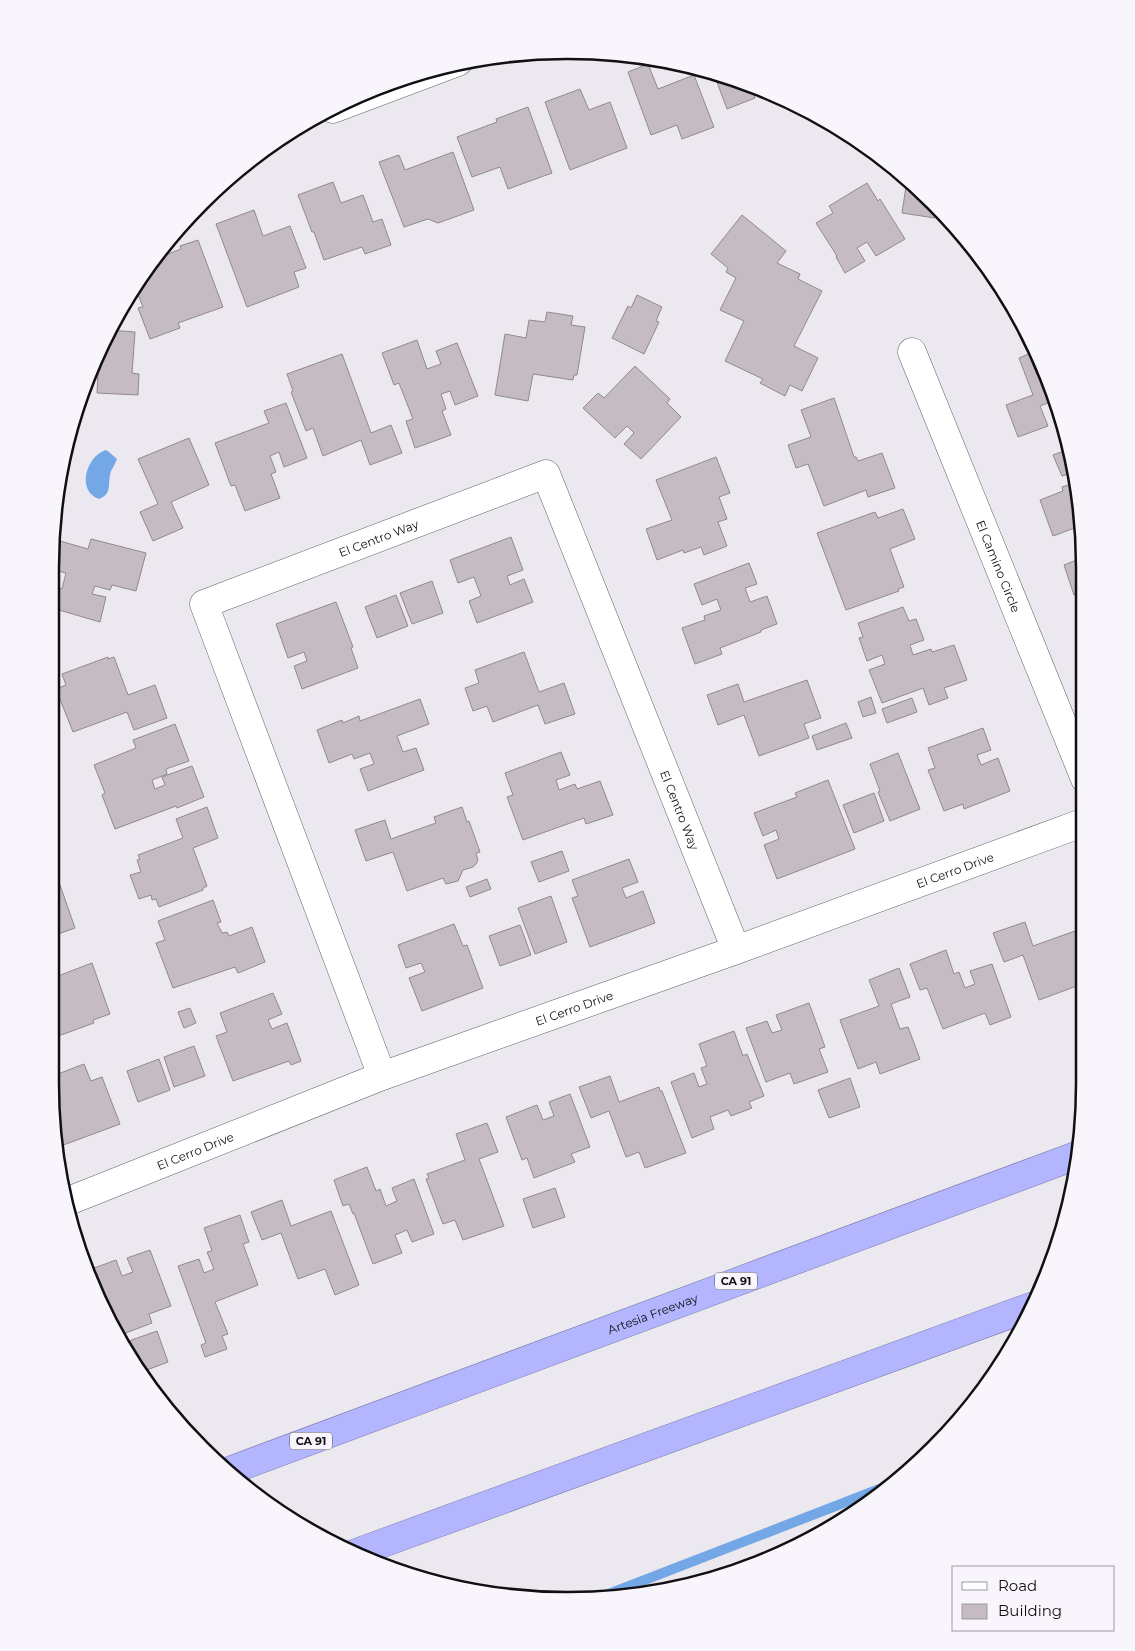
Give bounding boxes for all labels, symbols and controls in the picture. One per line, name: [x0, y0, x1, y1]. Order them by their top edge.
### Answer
street label: El Centro Way: [336, 516, 421, 560]
street label: El Camino Circle: [973, 518, 1024, 614]
street label: El Centro Way: [657, 768, 703, 852]
street label: El Cerro Drive: [914, 849, 996, 891]
street label: El Cerro Drive: [533, 987, 615, 1028]
street label: El Cerro Drive: [154, 1128, 236, 1173]
road number: CA 91: [715, 1272, 757, 1290]
street label: Artesia Freeway: [605, 1290, 700, 1337]
road number: CA 91: [290, 1432, 332, 1450]
legend: [952, 1566, 1115, 1631]
text: Road: [998, 1576, 1037, 1595]
text: Building: [998, 1601, 1062, 1620]

